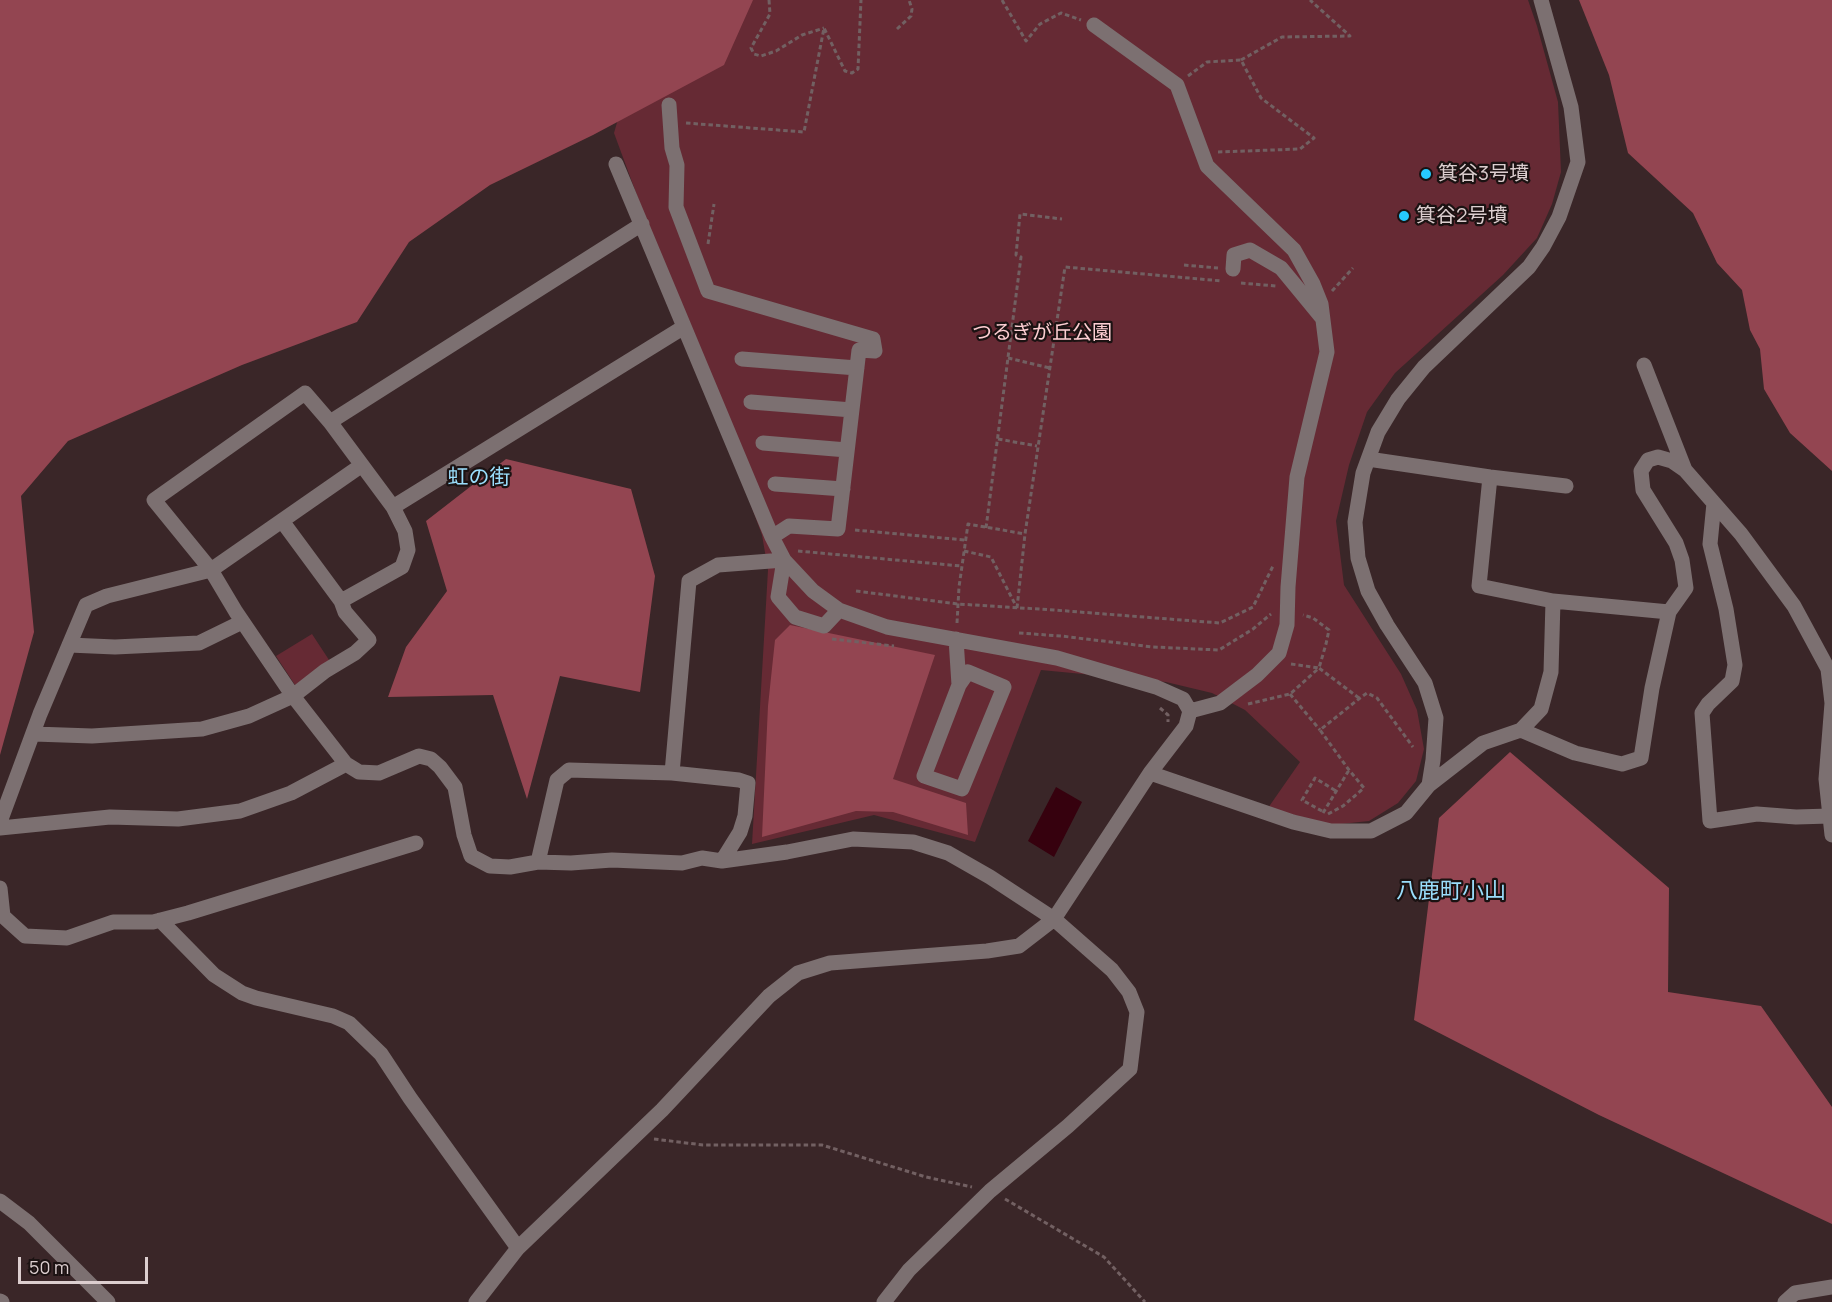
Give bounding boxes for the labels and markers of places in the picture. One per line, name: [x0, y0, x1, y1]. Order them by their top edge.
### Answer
place label: 箕谷3号墳: [1438, 162, 1529, 186]
marker: 箕谷3号墳: [1419, 167, 1433, 181]
place label: 箕谷2号墳: [1416, 204, 1507, 228]
marker: 箕谷2号墳: [1397, 209, 1411, 223]

